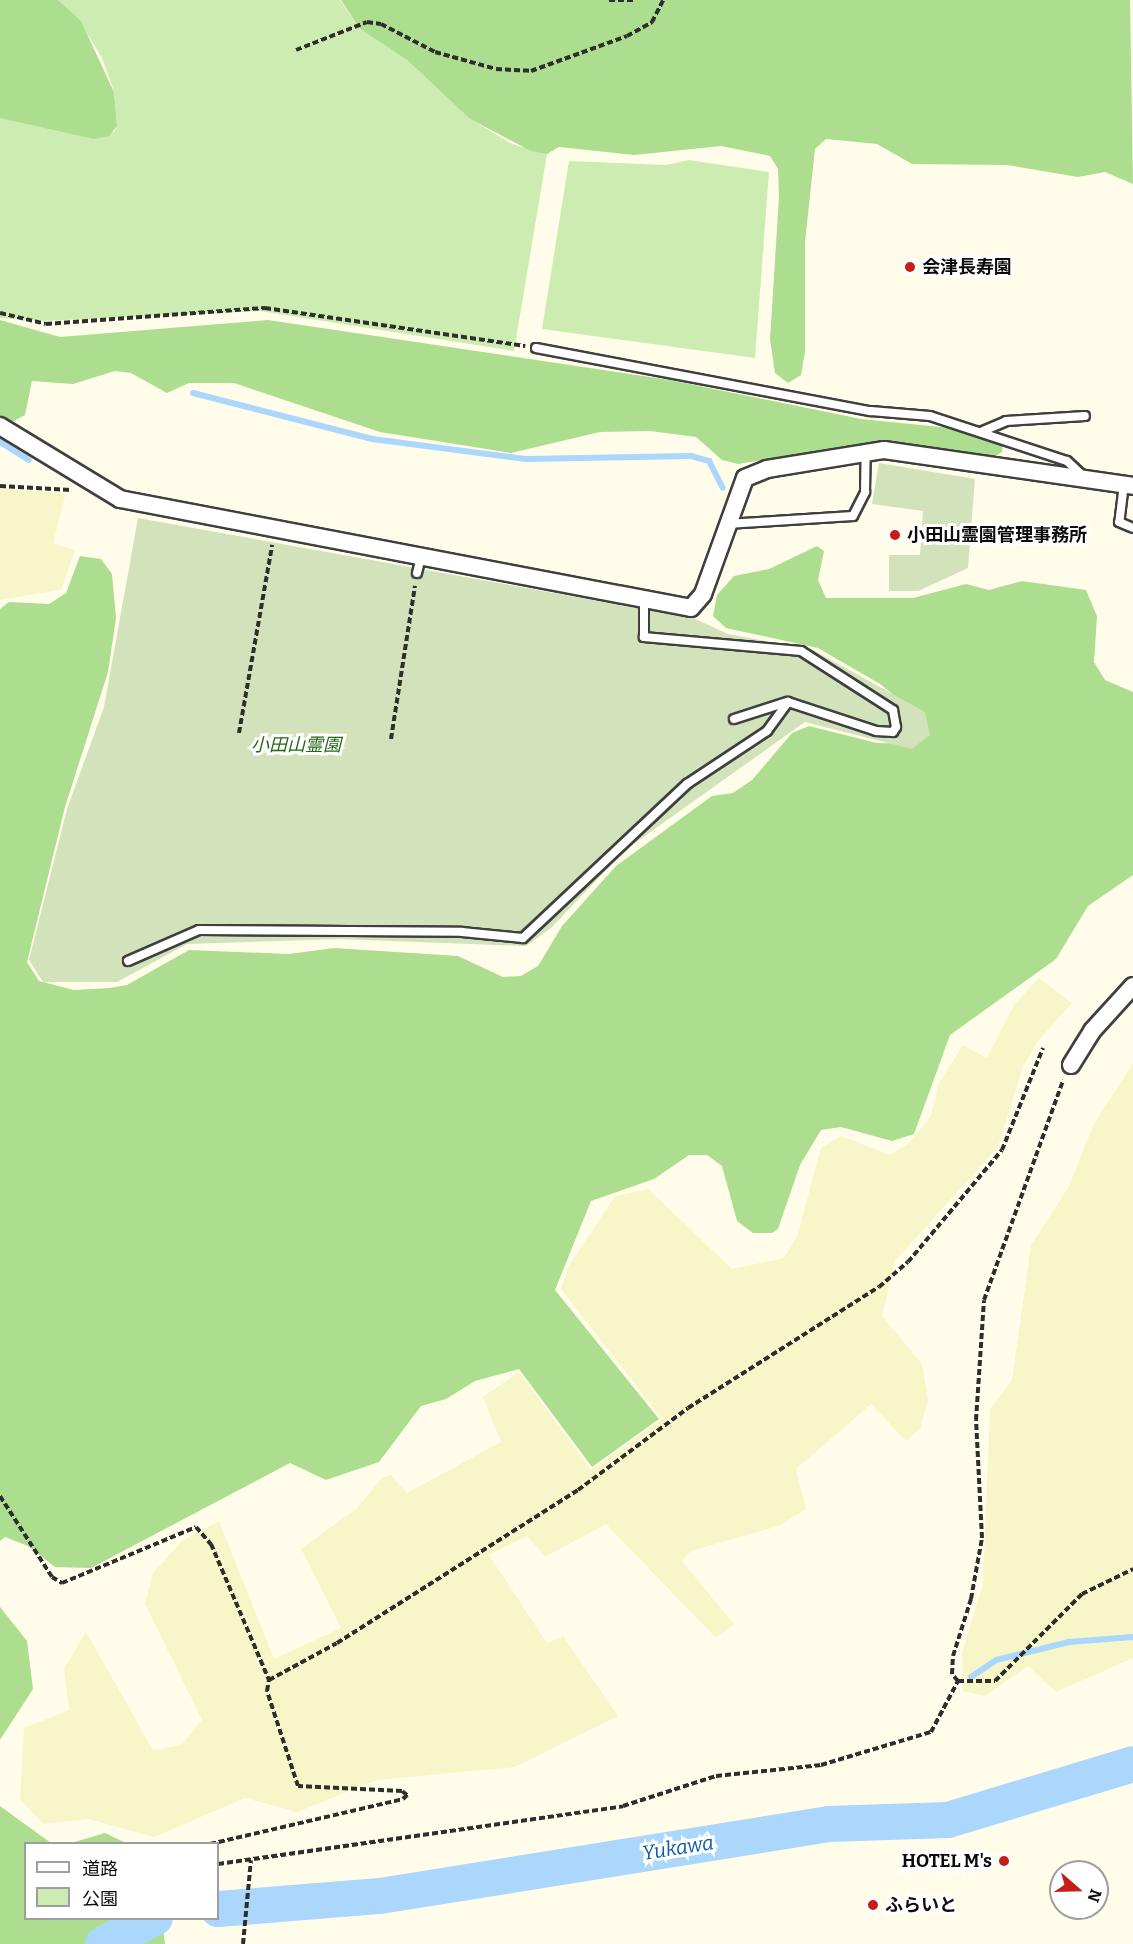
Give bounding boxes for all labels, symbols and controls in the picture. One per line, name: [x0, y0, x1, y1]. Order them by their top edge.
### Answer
place label: 会津長寿園: [922, 256, 1012, 278]
marker: 会津長寿園: [903, 260, 917, 274]
place label: 小田山霊園管理事務所: [907, 524, 1087, 546]
marker: 小田山霊園管理事務所: [888, 528, 902, 542]
park label: 小田山霊園: [251, 734, 341, 756]
water label: Yukawa: [641, 1831, 715, 1865]
legend: [24, 1842, 219, 1920]
place label: HOTEL M's: [902, 1850, 992, 1872]
marker: HOTEL M's: [997, 1854, 1011, 1868]
text: 道路: [82, 1858, 118, 1880]
north arrow: [1049, 1860, 1109, 1920]
text: N: [1083, 1887, 1106, 1905]
text: 公園: [82, 1888, 118, 1910]
place label: ふらいと: [885, 1894, 957, 1916]
marker: ふらいと: [866, 1898, 880, 1912]

